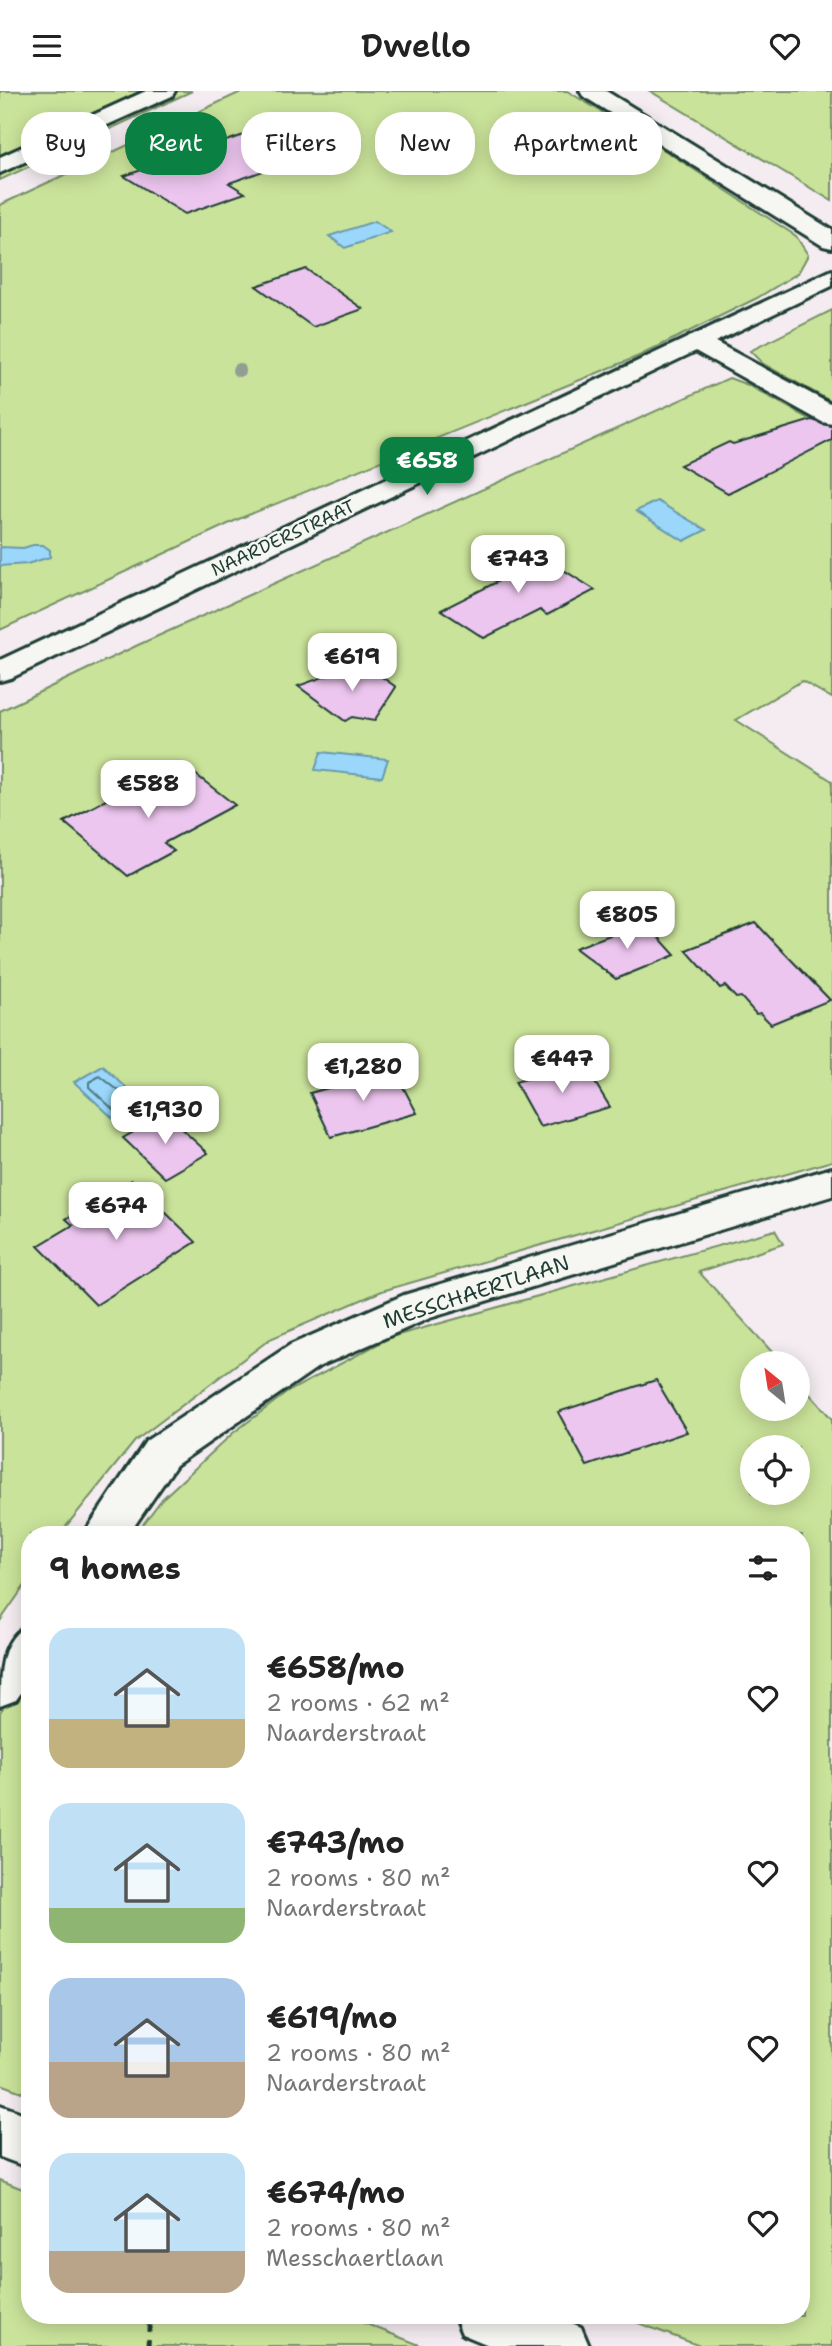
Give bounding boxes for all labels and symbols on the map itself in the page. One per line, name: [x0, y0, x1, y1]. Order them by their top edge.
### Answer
pin: €658: [386, 437, 468, 497]
street label: NAARDERSTRAAT: [207, 494, 359, 582]
pin: €743: [477, 535, 559, 595]
pin: €619: [311, 633, 393, 693]
pin: €588: [107, 761, 189, 820]
pin: €805: [586, 891, 668, 951]
pin: €447: [521, 1035, 603, 1095]
pin: €1,280: [306, 1044, 420, 1103]
pin: €1,930: [108, 1087, 222, 1146]
pin: €674: [75, 1183, 157, 1242]
street label: MESSCHAERTLAAN: [379, 1249, 573, 1335]
north arrow: [740, 1351, 810, 1421]

